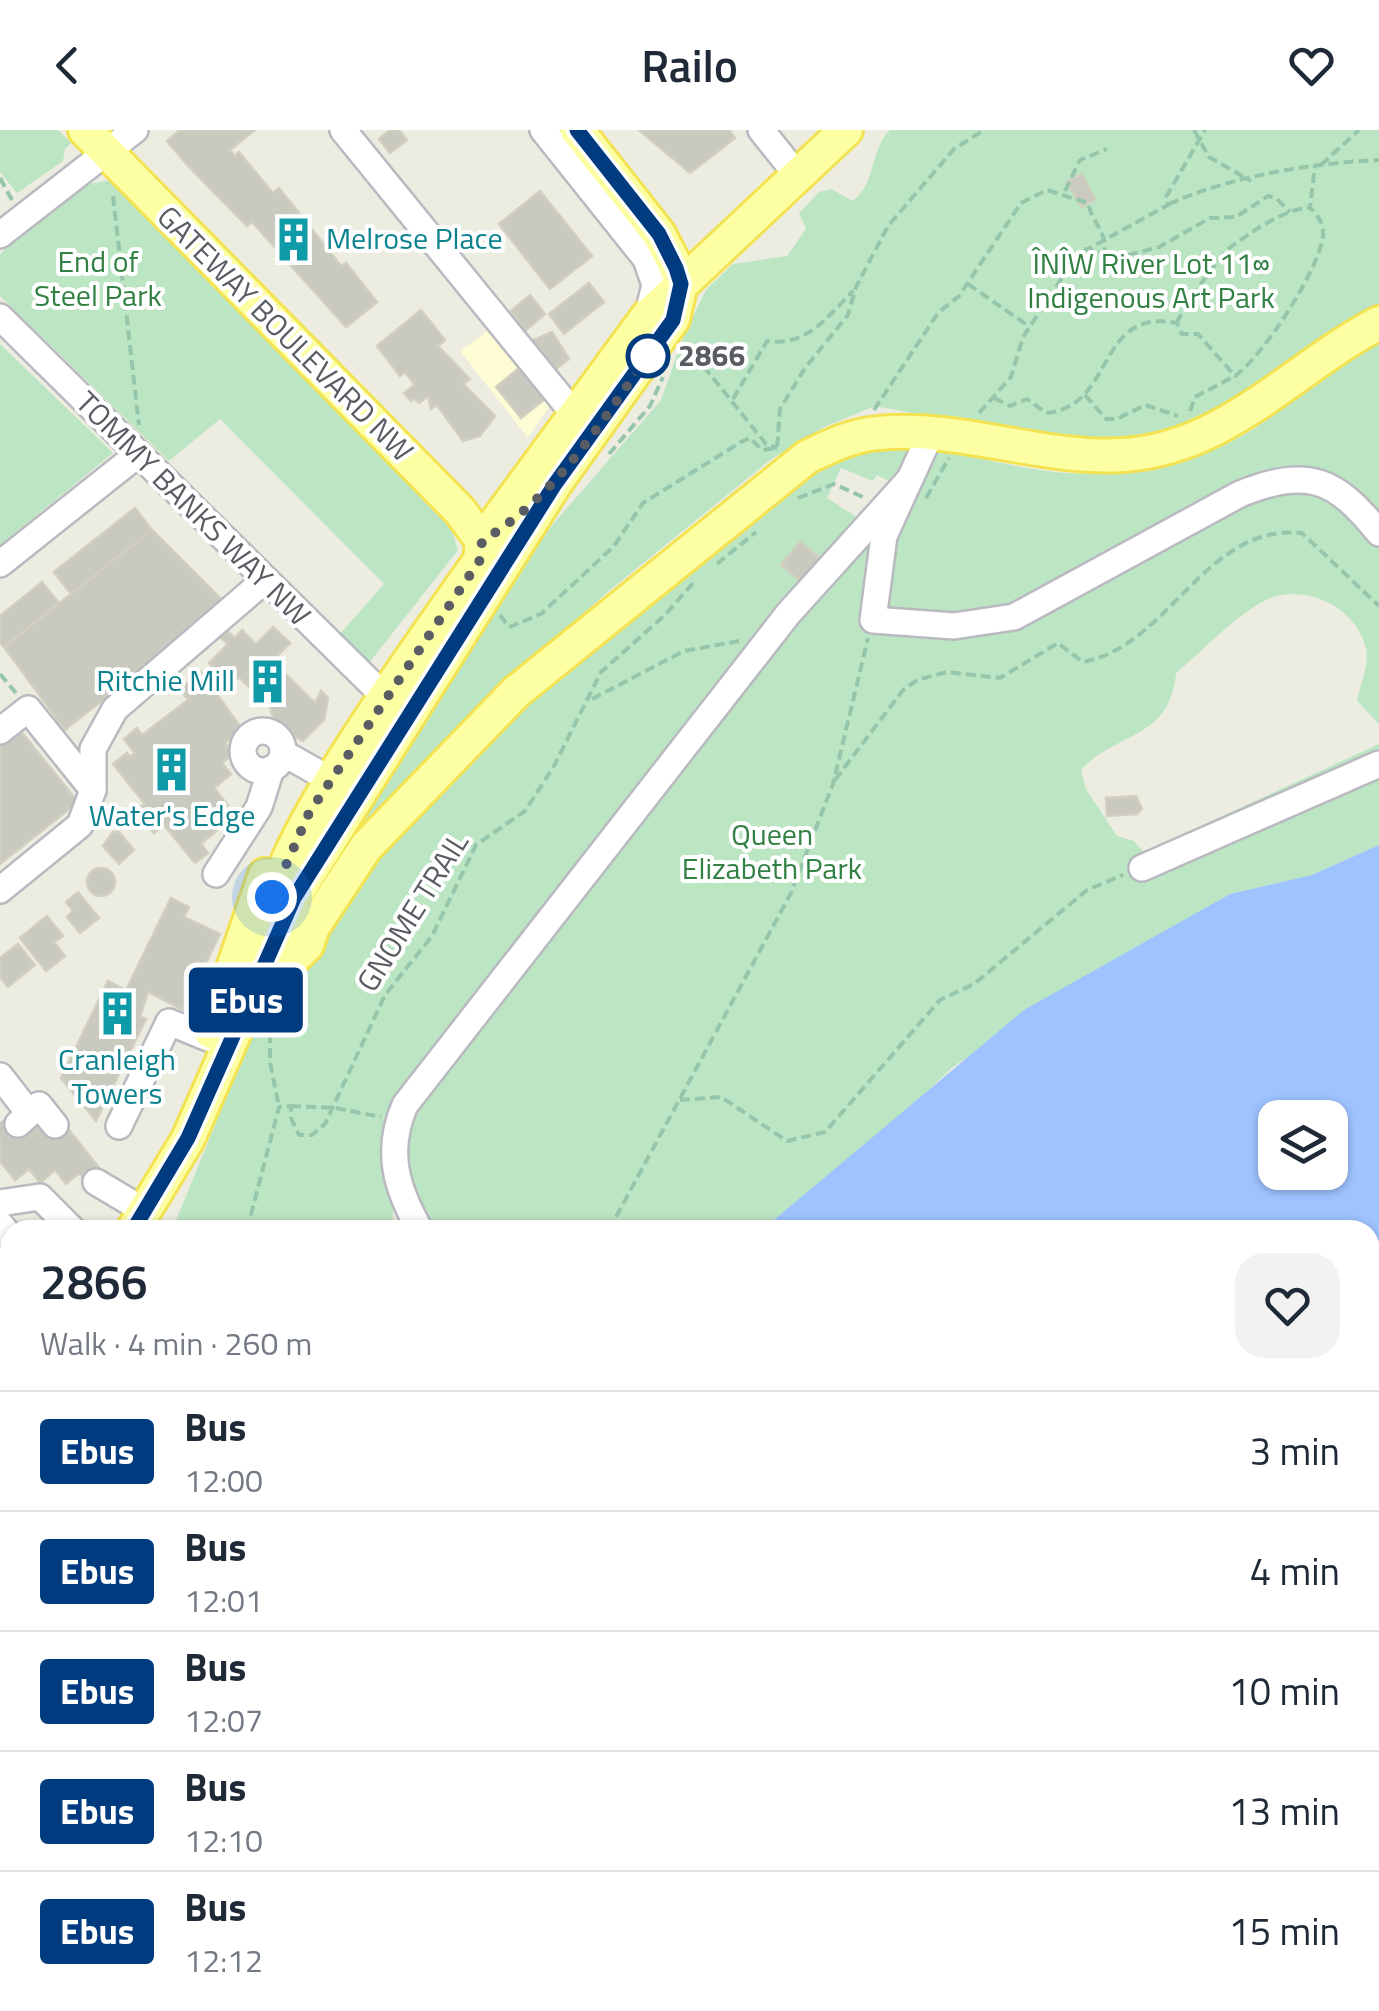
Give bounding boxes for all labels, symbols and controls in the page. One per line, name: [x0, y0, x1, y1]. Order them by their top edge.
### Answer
text: Railo: [641, 31, 738, 99]
icon: back: [40, 38, 95, 93]
icon: heart: [1284, 38, 1339, 93]
street label: GATEWAY BOULEVARD NW: [147, 194, 425, 472]
building icon: Melrose Place: [269, 215, 317, 263]
place label: Melrose Place: [326, 215, 503, 261]
park label: End of Steel Park: [34, 238, 162, 318]
park label: ÎNÎW River Lot 11∞ Indigenous Art Park: [1027, 240, 1275, 320]
place label: 2866: [678, 332, 745, 378]
marker: 2866: [627, 335, 669, 377]
street label: TOMMY BANKS WAY NW: [66, 380, 322, 636]
place label: Ritchie Mill: [96, 657, 235, 703]
building icon: Ritchie Mill: [244, 657, 292, 705]
building icon: Water's Edge: [148, 745, 196, 793]
place label: Water's Edge: [89, 792, 255, 838]
park label: Queen Elizabeth Park: [682, 811, 862, 891]
street label: GNOME TRAIL: [345, 823, 480, 1000]
your location: [247, 872, 297, 922]
line badge: Ebus: [176, 968, 316, 1032]
text: Ebus: [209, 973, 283, 1027]
building icon: Cranleigh Towers: [93, 989, 141, 1037]
place label: Cranleigh Towers: [58, 1036, 176, 1116]
map controls: [1258, 1100, 1348, 1190]
button: layers: [1258, 1100, 1348, 1190]
text: 2866: [40, 1245, 148, 1318]
button: heart: [1235, 1253, 1340, 1358]
text: Walk · 4 min · 260 m: [40, 1319, 312, 1367]
text: Bus: [184, 1398, 246, 1456]
text: 3 min: [1250, 1422, 1340, 1480]
text: Ebus: [60, 1424, 134, 1478]
text: 12:00: [184, 1456, 263, 1504]
text: Bus: [184, 1518, 246, 1576]
text: 4 min: [1250, 1542, 1340, 1600]
text: Ebus: [60, 1544, 134, 1598]
text: 12:01: [184, 1576, 263, 1624]
text: Bus: [184, 1638, 246, 1696]
text: 10 min: [1229, 1662, 1340, 1720]
text: Ebus: [60, 1664, 134, 1718]
text: 12:07: [184, 1696, 263, 1744]
text: Bus: [184, 1758, 246, 1816]
text: 13 min: [1229, 1782, 1340, 1840]
text: Ebus: [60, 1784, 134, 1838]
text: 12:10: [184, 1816, 263, 1864]
text: Bus: [184, 1878, 246, 1936]
text: 15 min: [1229, 1902, 1340, 1960]
text: Ebus: [60, 1904, 134, 1958]
text: 12:12: [184, 1936, 263, 1984]

